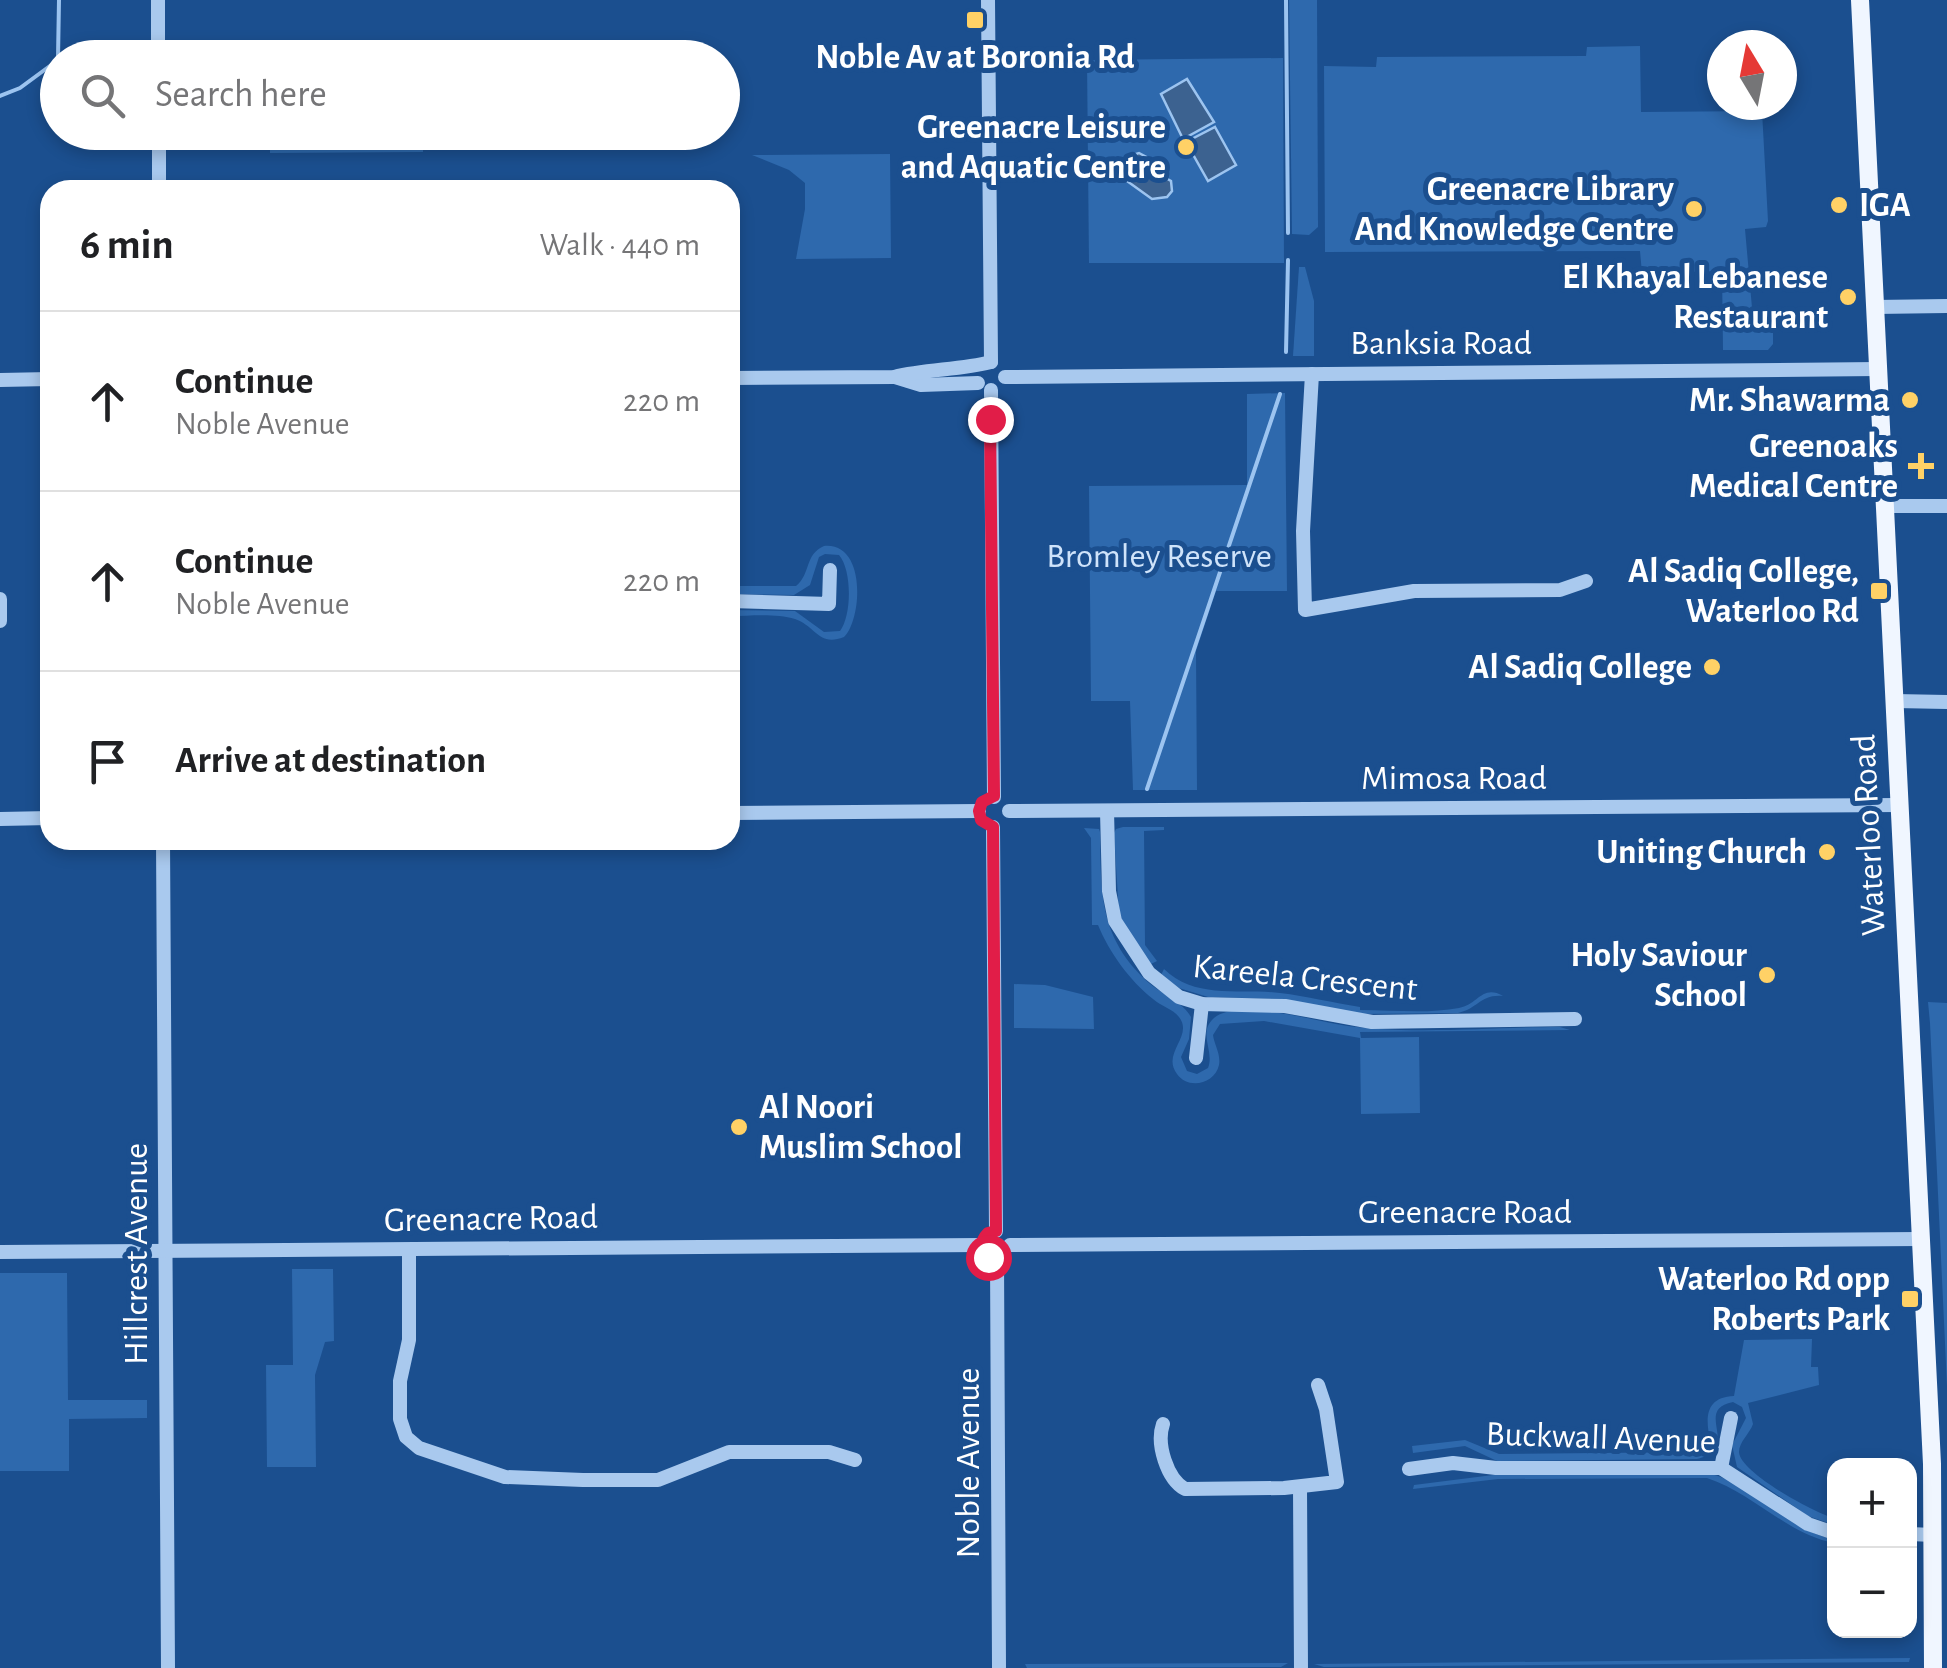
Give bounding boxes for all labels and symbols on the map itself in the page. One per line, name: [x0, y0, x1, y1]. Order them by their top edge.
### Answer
marker: Noble Av at Boronia Rd: [964, 9, 986, 31]
north arrow: [1707, 30, 1797, 120]
place label: Noble Av at Boronia Rd: [815, 40, 1135, 75]
place label: Greenacre Leisure and Aquatic Centre: [901, 110, 1166, 185]
marker: Greenacre Leisure and Aquatic Centre: [1175, 136, 1197, 158]
place label: Greenacre Library And Knowledge Centre: [1355, 172, 1674, 247]
place label: IGA: [1859, 188, 1911, 223]
marker: IGA: [1828, 194, 1850, 216]
marker: Greenacre Library And Knowledge Centre: [1683, 198, 1705, 220]
place label: El Khayal Lebanese Restaurant: [1562, 260, 1828, 335]
marker: El Khayal Lebanese Restaurant: [1837, 286, 1859, 308]
street label: Banksia Road: [1350, 326, 1532, 361]
place label: Mr. Shawarma: [1689, 383, 1890, 418]
marker: Mr. Shawarma: [1899, 389, 1921, 411]
route end: [968, 397, 1014, 443]
place label: Greenoaks Medical Centre: [1689, 429, 1898, 504]
marker: Greenoaks Medical Centre: [1908, 453, 1934, 479]
park label: Bromley Reserve: [1046, 539, 1272, 574]
place label: Al Sadiq College, Waterloo Rd: [1628, 554, 1859, 629]
marker: Al Sadiq College, Waterloo Rd: [1868, 580, 1890, 602]
place label: Al Sadiq College: [1468, 650, 1692, 685]
marker: Al Sadiq College: [1701, 656, 1723, 678]
street label: Waterloo Road: [1846, 733, 1892, 937]
street label: Mimosa Road: [1361, 761, 1547, 796]
place label: Uniting Church: [1596, 835, 1807, 870]
marker: Uniting Church: [1816, 841, 1838, 863]
place label: Holy Saviour School: [1570, 938, 1747, 1013]
street label: Kareela Crescent: [1191, 949, 1419, 1007]
marker: Holy Saviour School: [1756, 964, 1778, 986]
place label: Al Noori Muslim School: [759, 1090, 963, 1165]
marker: Al Noori Muslim School: [728, 1116, 750, 1138]
street label: Hillcrest Avenue: [119, 1143, 154, 1365]
street label: Greenacre Road: [1358, 1195, 1572, 1230]
street label: Greenacre Road: [384, 1200, 598, 1238]
route start: [966, 1235, 1012, 1281]
place label: Waterloo Rd opp Roberts Park: [1658, 1262, 1891, 1337]
marker: Waterloo Rd opp Roberts Park: [1899, 1288, 1921, 1310]
street label: Noble Avenue: [951, 1368, 986, 1558]
street label: Buckwall Avenue: [1485, 1416, 1717, 1460]

